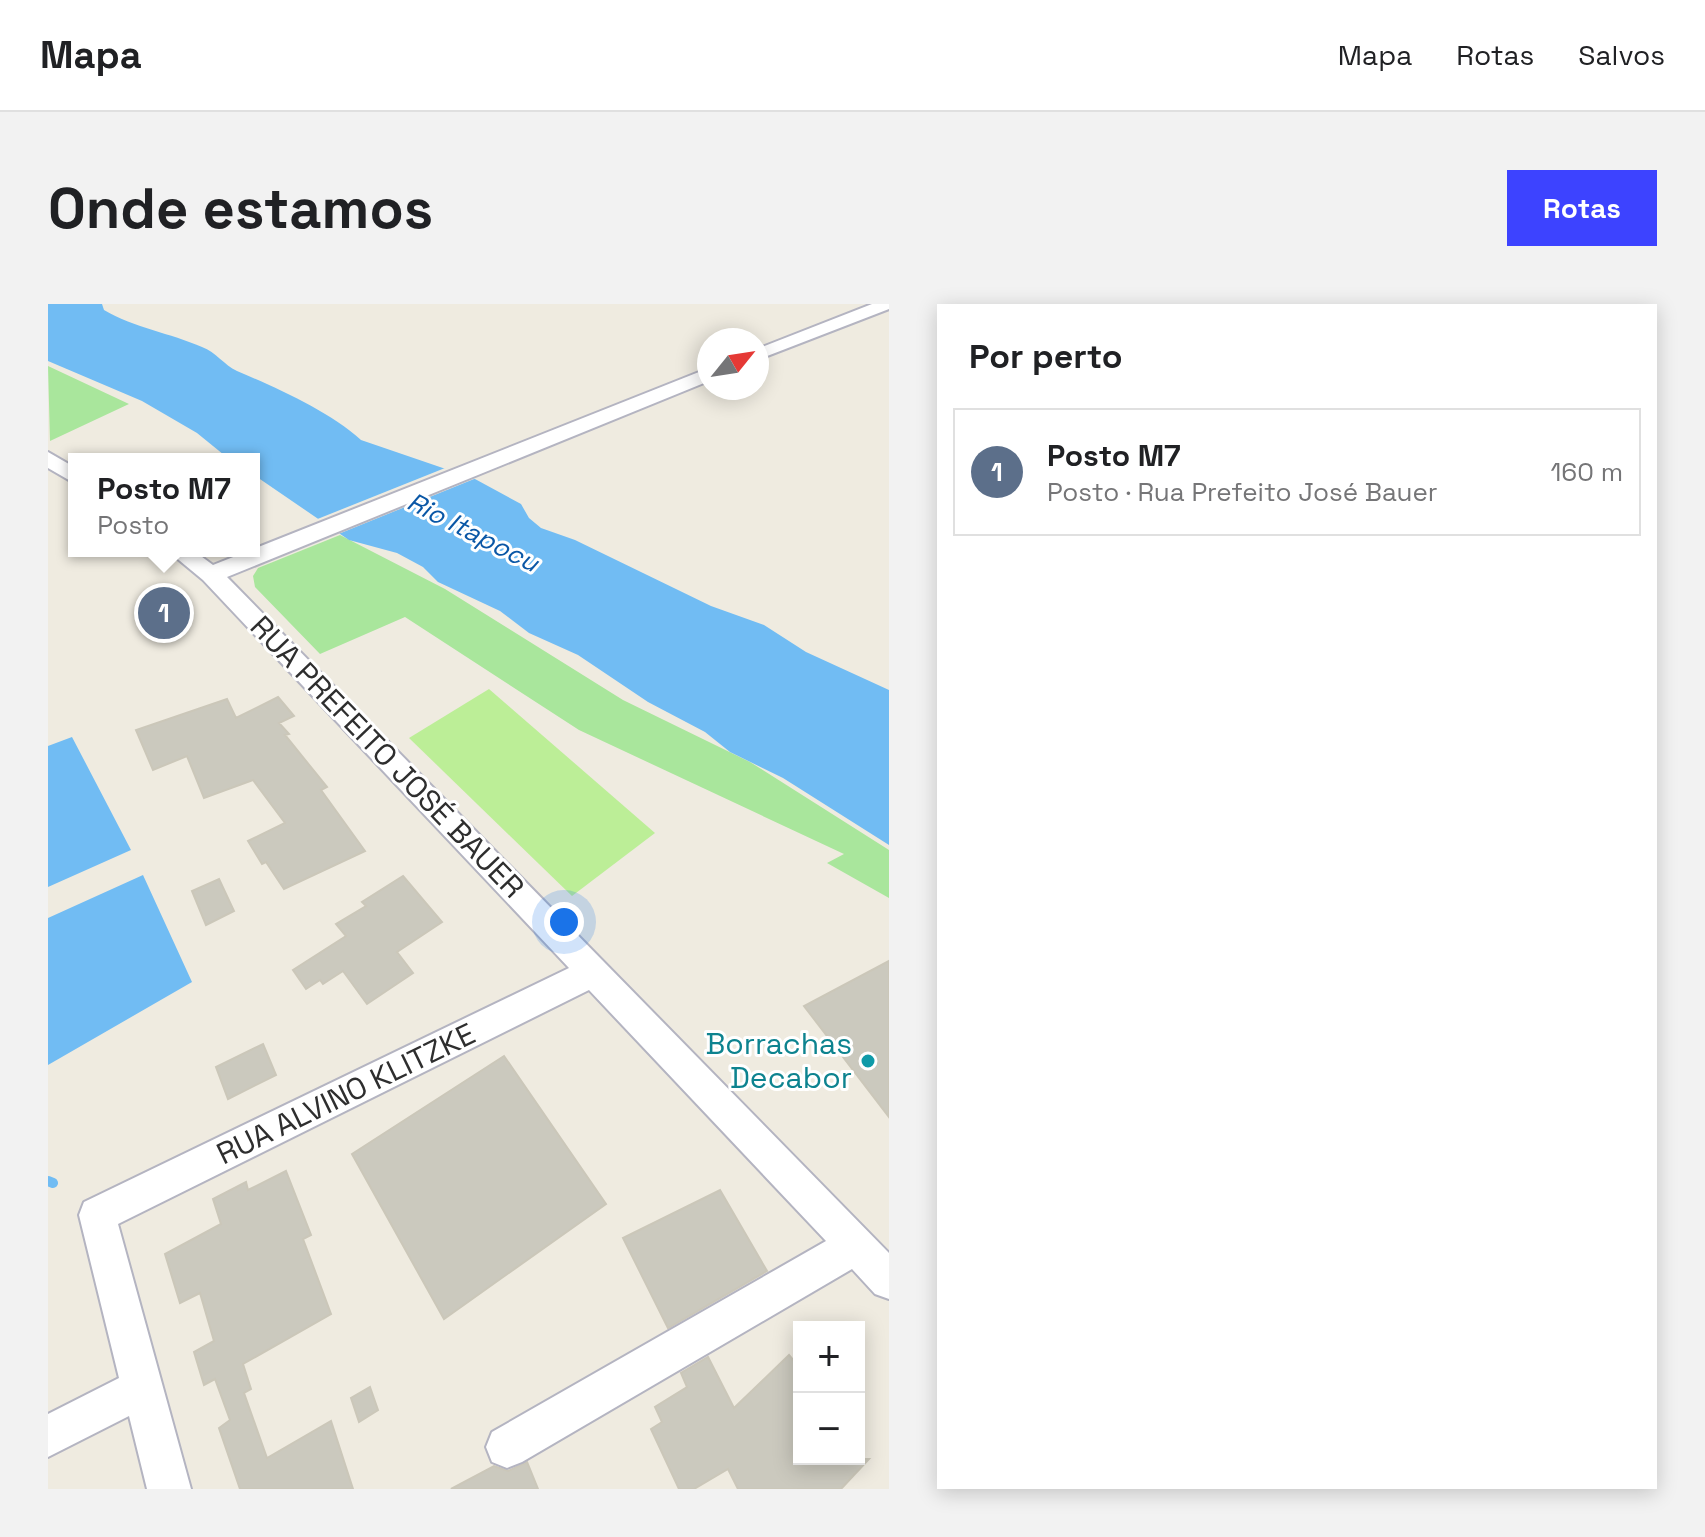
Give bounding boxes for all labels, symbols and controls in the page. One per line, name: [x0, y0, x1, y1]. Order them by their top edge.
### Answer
text: Mapa: [40, 31, 142, 79]
text: Mapa: [1338, 37, 1412, 73]
text: Rotas: [1456, 37, 1534, 73]
text: Salvos: [1578, 37, 1665, 73]
button: Rotas: [1507, 170, 1657, 246]
text: Onde estamos: [48, 173, 433, 244]
north arrow: [697, 328, 769, 400]
text: Por perto: [969, 335, 1123, 378]
text: Posto M7: [1047, 436, 1181, 475]
popup: [68, 453, 260, 557]
text: 1: [991, 455, 1003, 489]
text: 160 m: [1551, 455, 1623, 489]
text: Posto M7: [97, 469, 231, 508]
text: Posto · Rua Prefeito José Bauer: [1047, 475, 1438, 509]
water label: Rio Itapocu: [402, 484, 545, 580]
text: Posto: [97, 508, 169, 542]
pin: 1: [138, 583, 190, 643]
street label: RUA PREFEITO JOSÉ BAUER: [242, 607, 533, 906]
your location: [544, 902, 584, 942]
street label: RUA ALVINO KLITZKE: [210, 1014, 481, 1173]
place label: Borrachas Decabor: [705, 1024, 852, 1097]
marker: Borrachas Decabor: [859, 1052, 877, 1070]
map controls: [793, 1321, 865, 1465]
button: +: [793, 1321, 865, 1393]
button: −: [793, 1393, 865, 1465]

